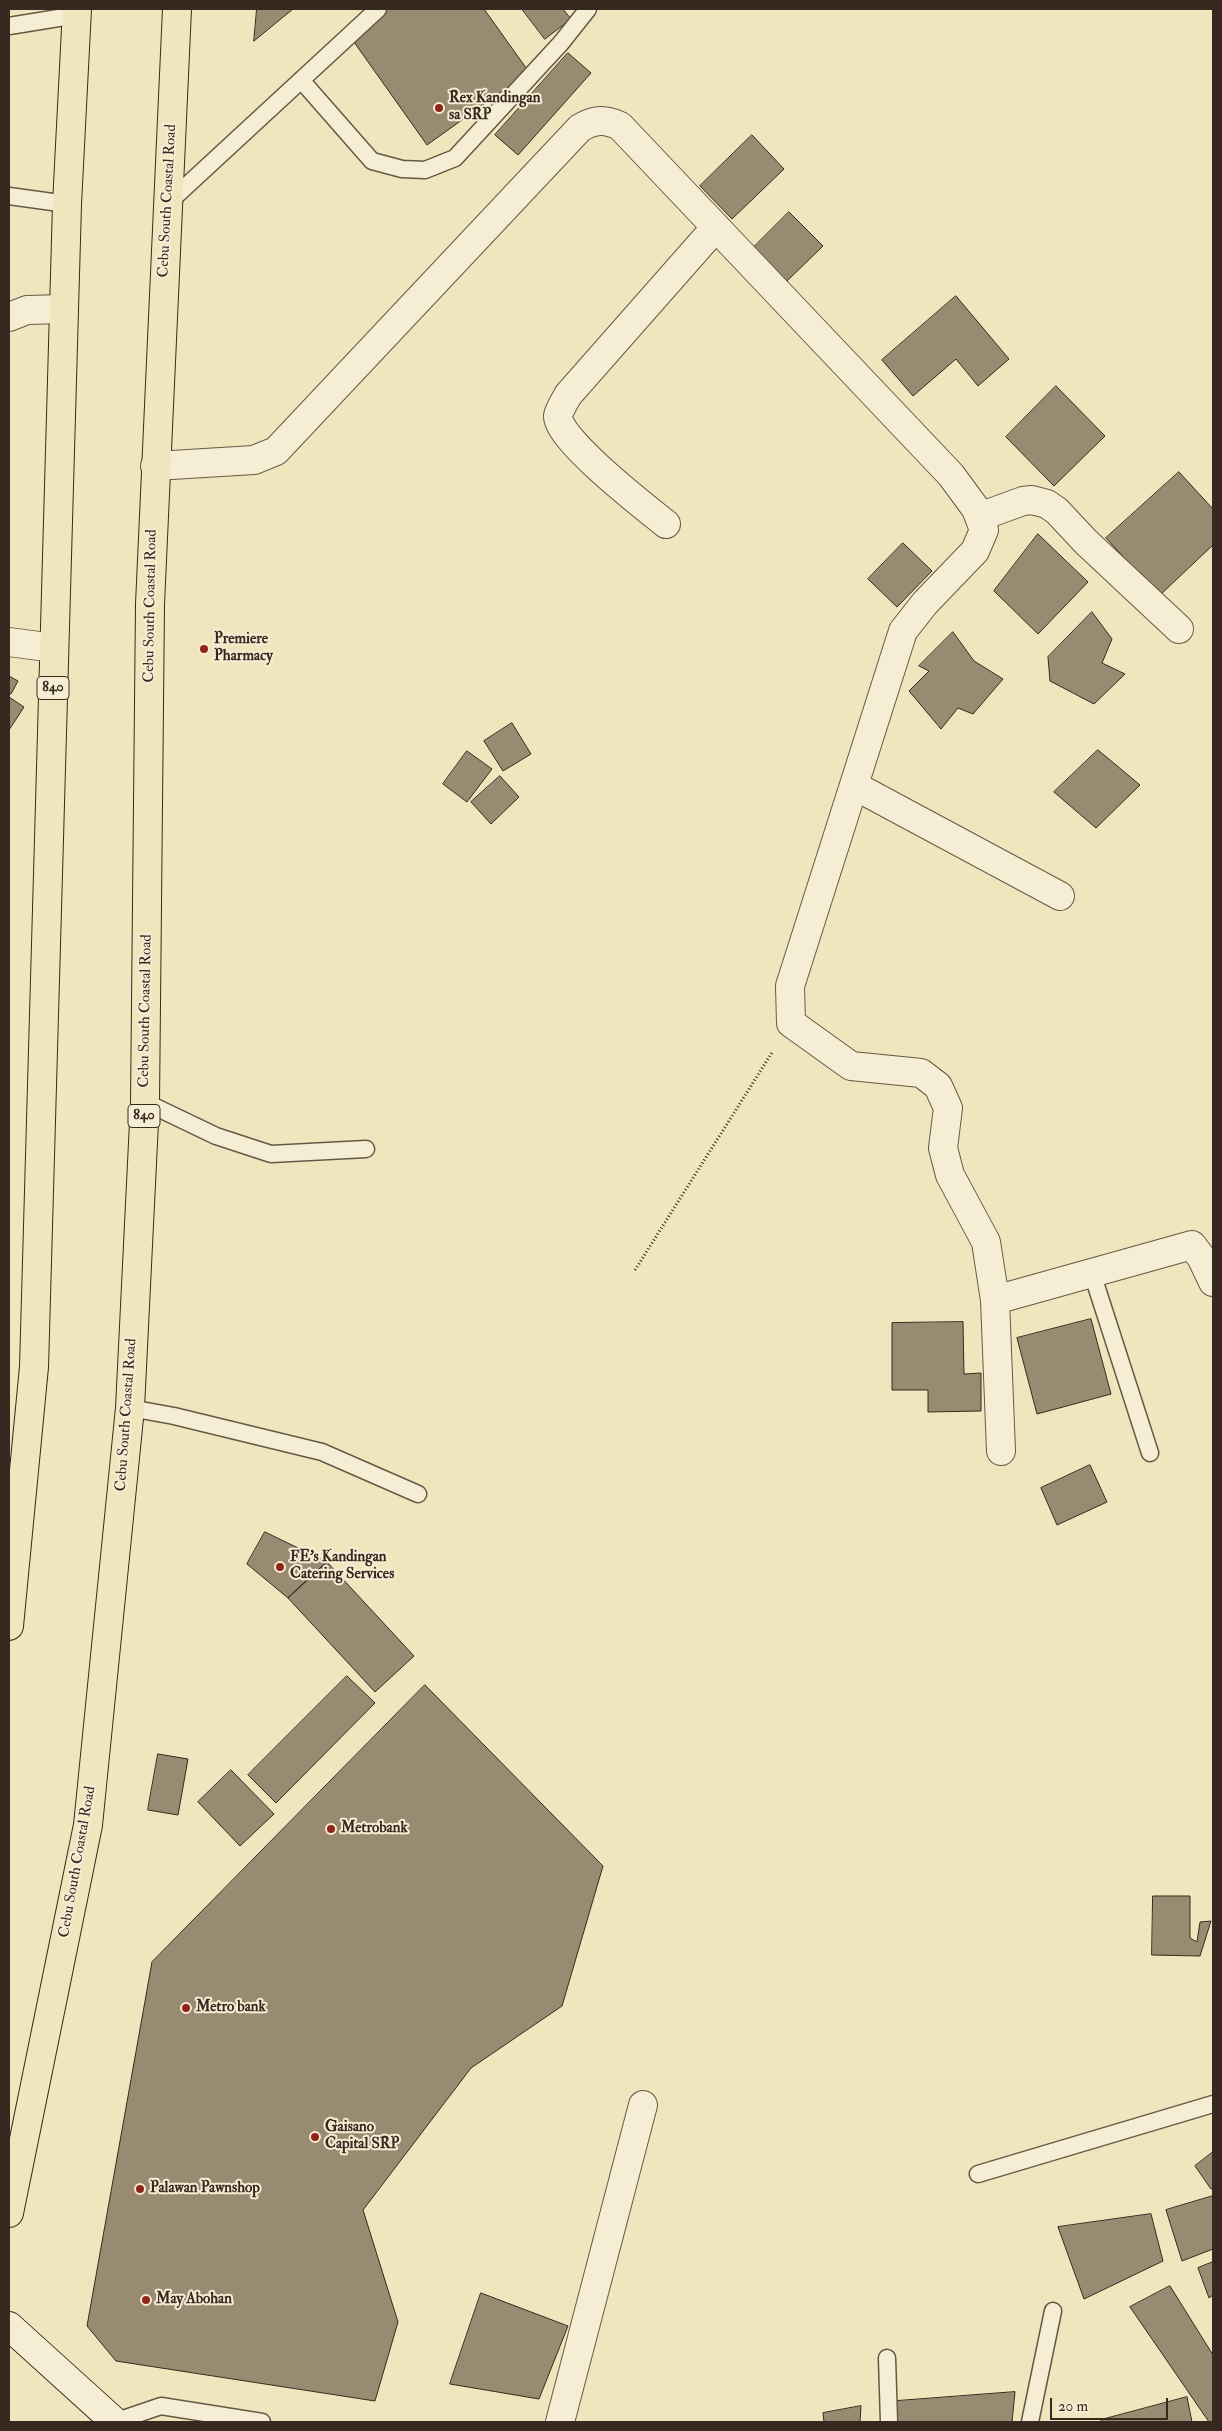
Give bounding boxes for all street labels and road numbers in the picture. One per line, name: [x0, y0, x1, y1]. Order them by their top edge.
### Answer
street label: Cebu South Coastal Road: [155, 124, 181, 278]
street label: Cebu South Coastal Road: [141, 529, 161, 683]
road number: 840: [37, 676, 69, 700]
street label: Cebu South Coastal Road: [136, 934, 156, 1088]
road number: 840: [128, 1104, 160, 1128]
street label: Cebu South Coastal Road: [113, 1338, 141, 1492]
street label: Cebu South Coastal Road: [56, 1785, 100, 1939]

